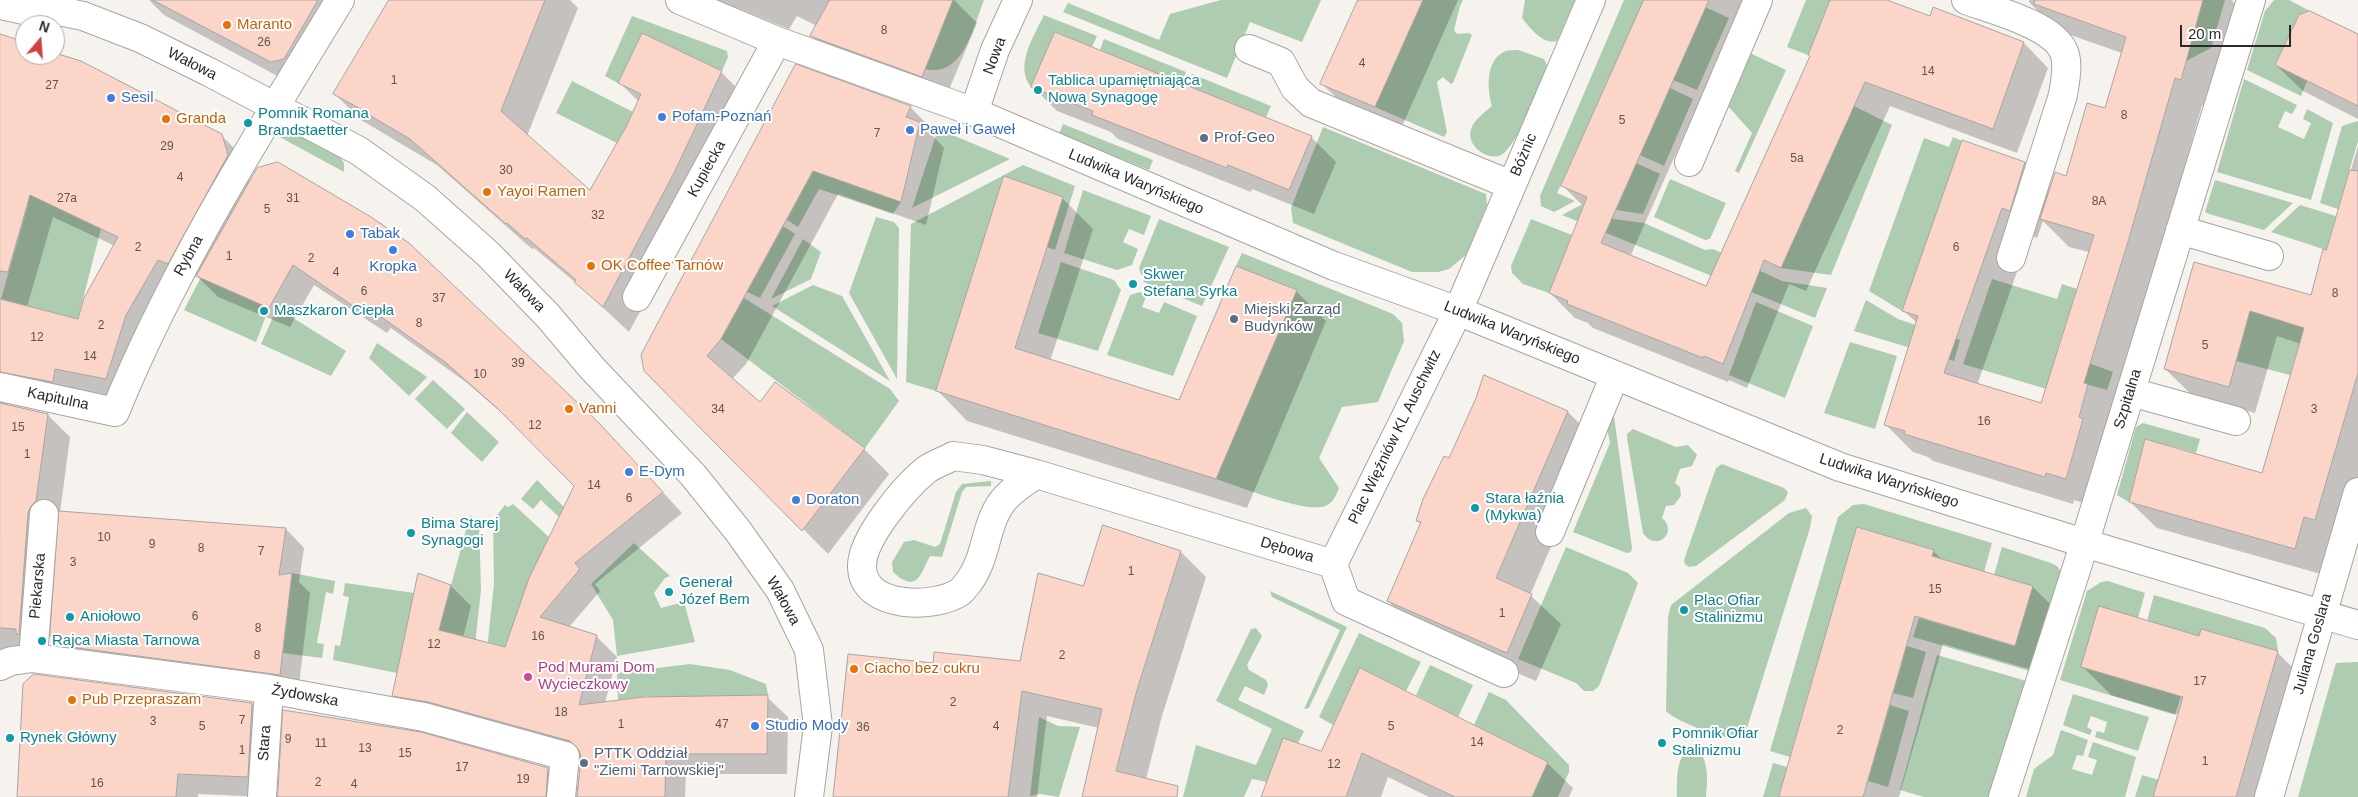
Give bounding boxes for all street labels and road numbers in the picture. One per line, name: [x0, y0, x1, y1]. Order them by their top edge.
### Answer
street label: Nowa: [980, 35, 1010, 77]
street label: Wałowa: [164, 44, 220, 84]
street label: Bóżnic: [1507, 131, 1541, 179]
street label: Kupiecka: [684, 138, 730, 200]
street label: Ludwika Waryńskiego: [1066, 145, 1206, 219]
street label: Rybna: [171, 233, 207, 279]
street label: Wałowa: [499, 266, 549, 316]
street label: Ludwika Waryńskiego: [1441, 297, 1583, 369]
street label: Plac Więźniów KL Auschwitz: [1345, 347, 1445, 527]
street label: Szpitalna: [2110, 367, 2146, 431]
street label: Kapitulna: [26, 384, 90, 414]
street label: Ludwika Waryńskiego: [1817, 450, 1961, 512]
street label: Dębowa: [1258, 533, 1316, 567]
street label: Piekarska: [26, 552, 50, 620]
street label: Wałowa: [762, 574, 804, 628]
street label: Juliana Goslara: [2290, 591, 2336, 697]
street label: Żydowska: [270, 681, 340, 711]
street label: Stara: [255, 724, 275, 762]

